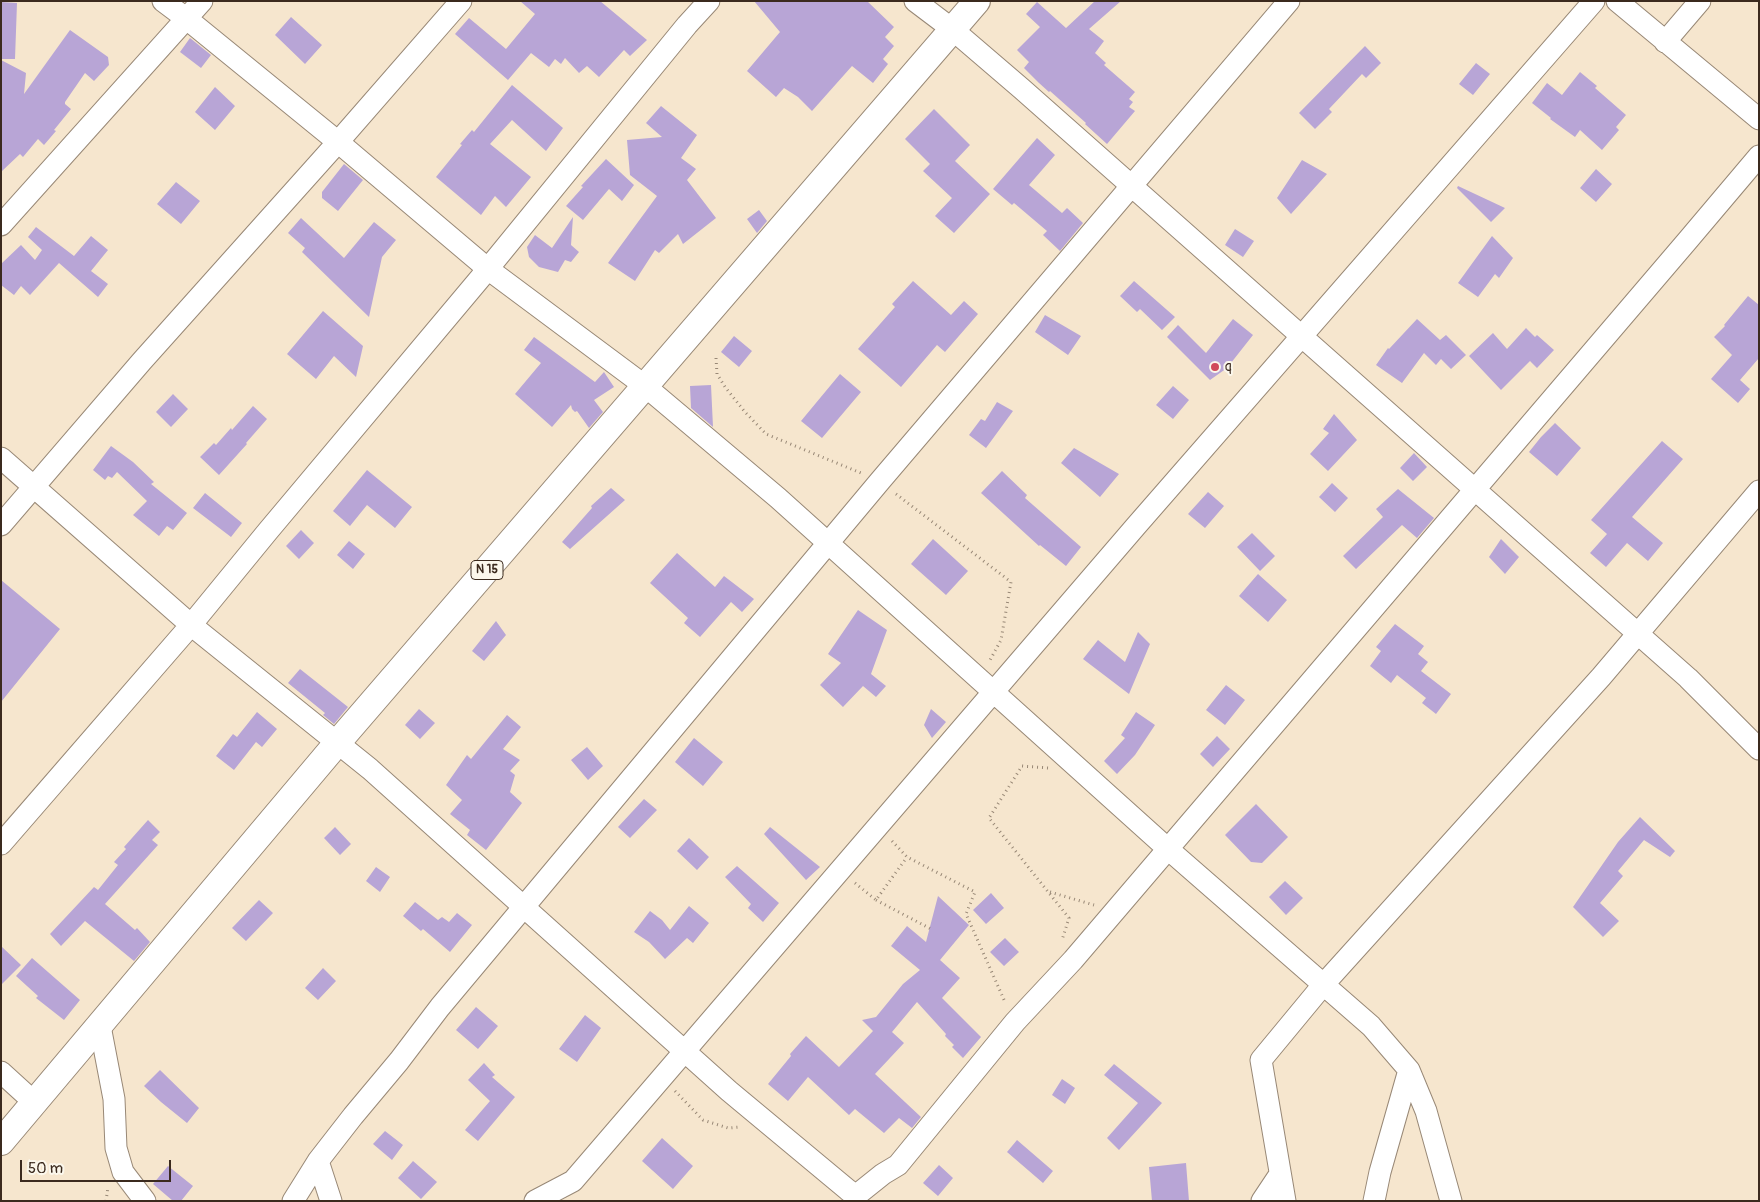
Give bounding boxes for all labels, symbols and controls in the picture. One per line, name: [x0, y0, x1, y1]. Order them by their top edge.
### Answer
place label: q: [1225, 359, 1232, 375]
marker: q: [1209, 361, 1221, 373]
road number: N 15: [471, 560, 503, 580]
scale bar: [22, 1150, 174, 1182]
text: 50 m: [28, 1159, 63, 1178]

